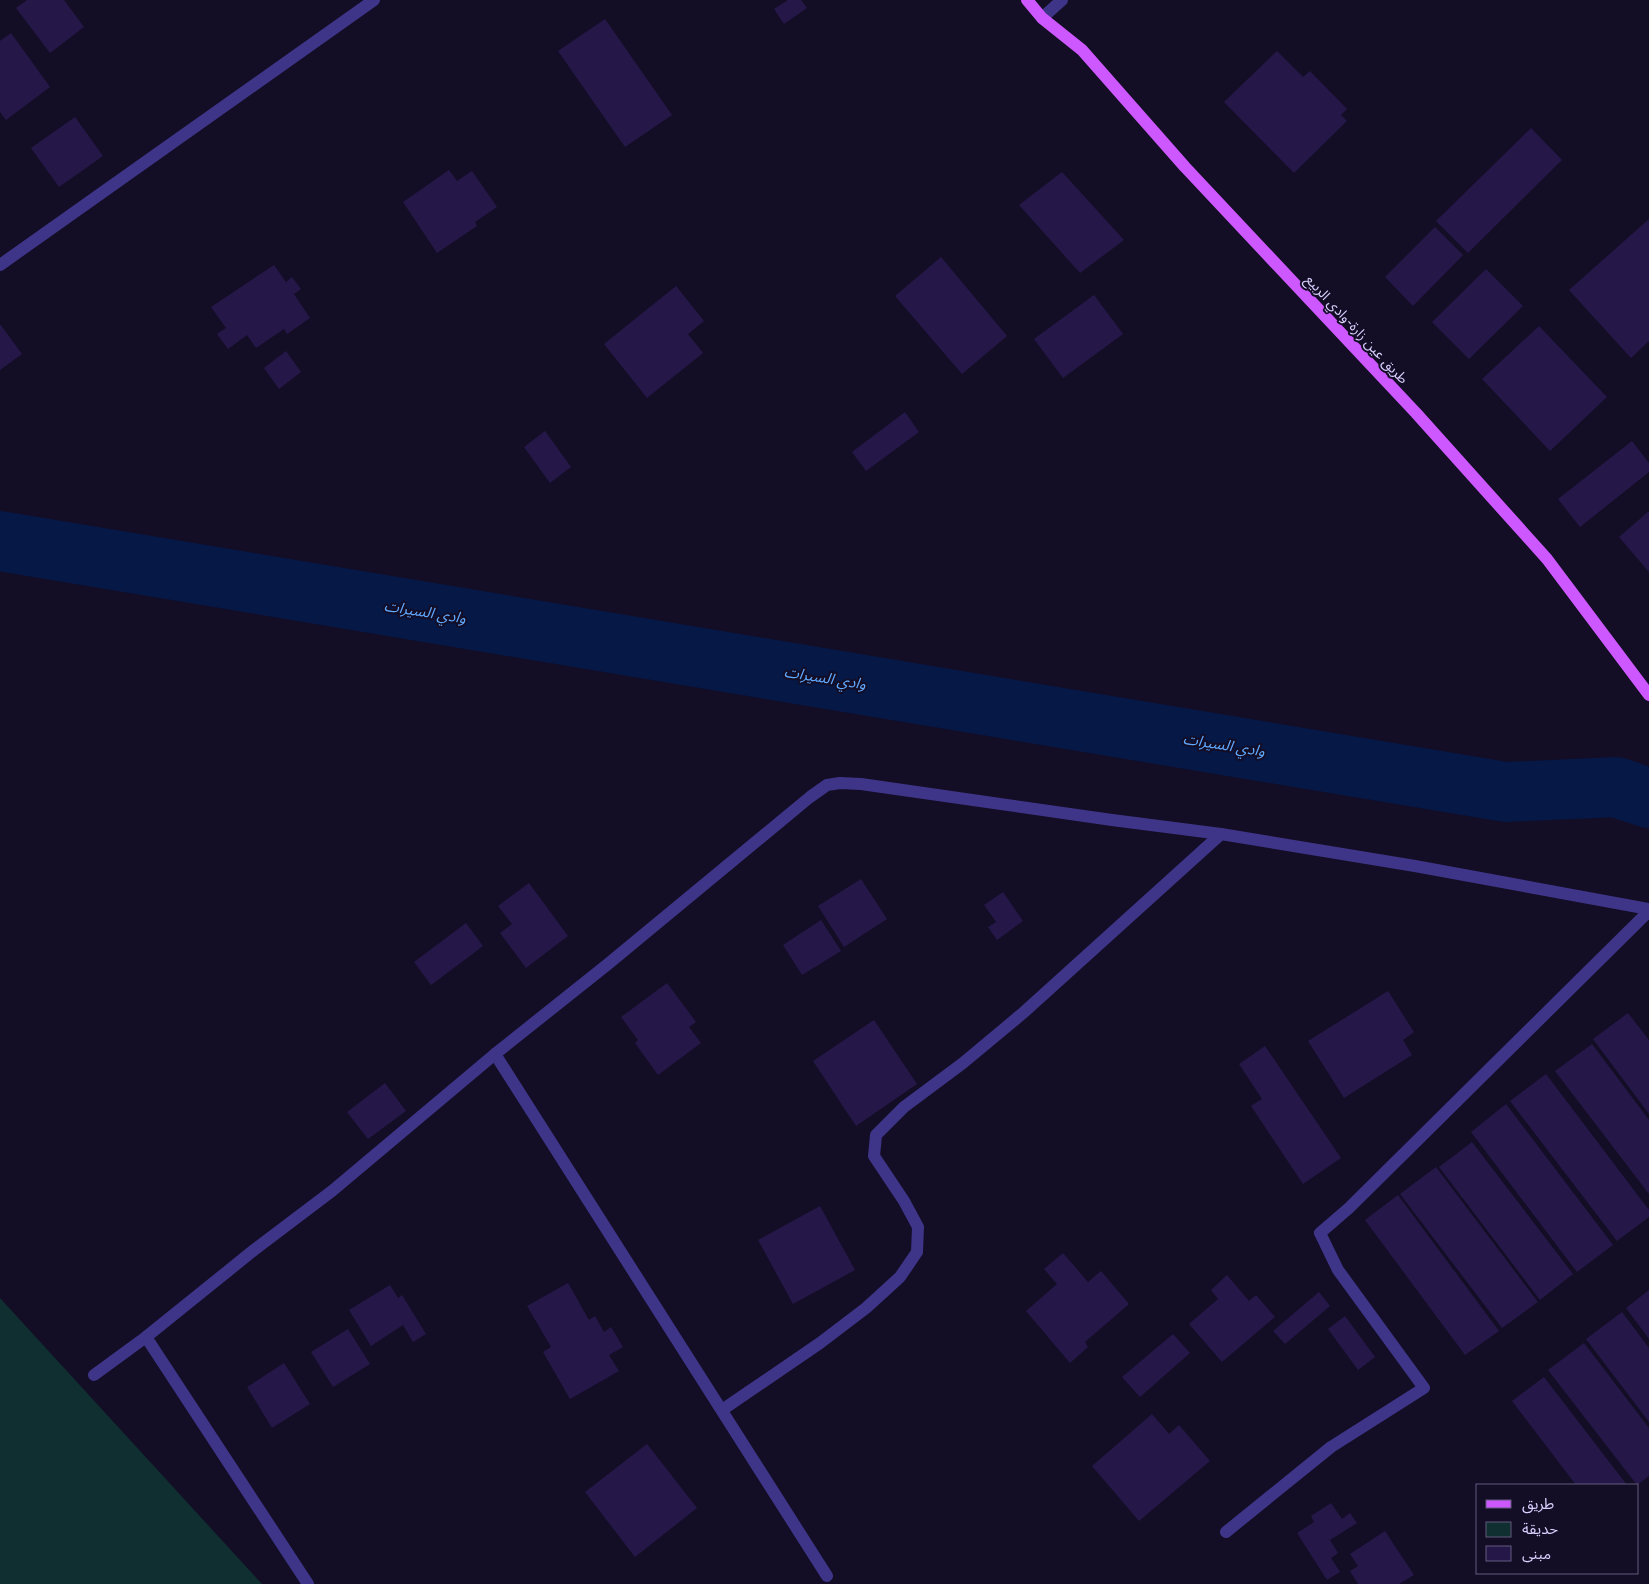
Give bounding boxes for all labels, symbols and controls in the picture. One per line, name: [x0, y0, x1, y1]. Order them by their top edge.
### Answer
street label: طريق عين زارة-وادي الربيع: [1300, 271, 1412, 389]
water label: وادي السيرات: [382, 597, 467, 630]
water label: وادي السيرات: [782, 663, 867, 696]
water label: وادي السيرات: [1181, 730, 1266, 763]
legend: [1476, 1484, 1639, 1574]
text: طريق: [1522, 1495, 1554, 1514]
text: حديقة: [1522, 1520, 1558, 1538]
text: مبنى: [1522, 1545, 1551, 1563]

